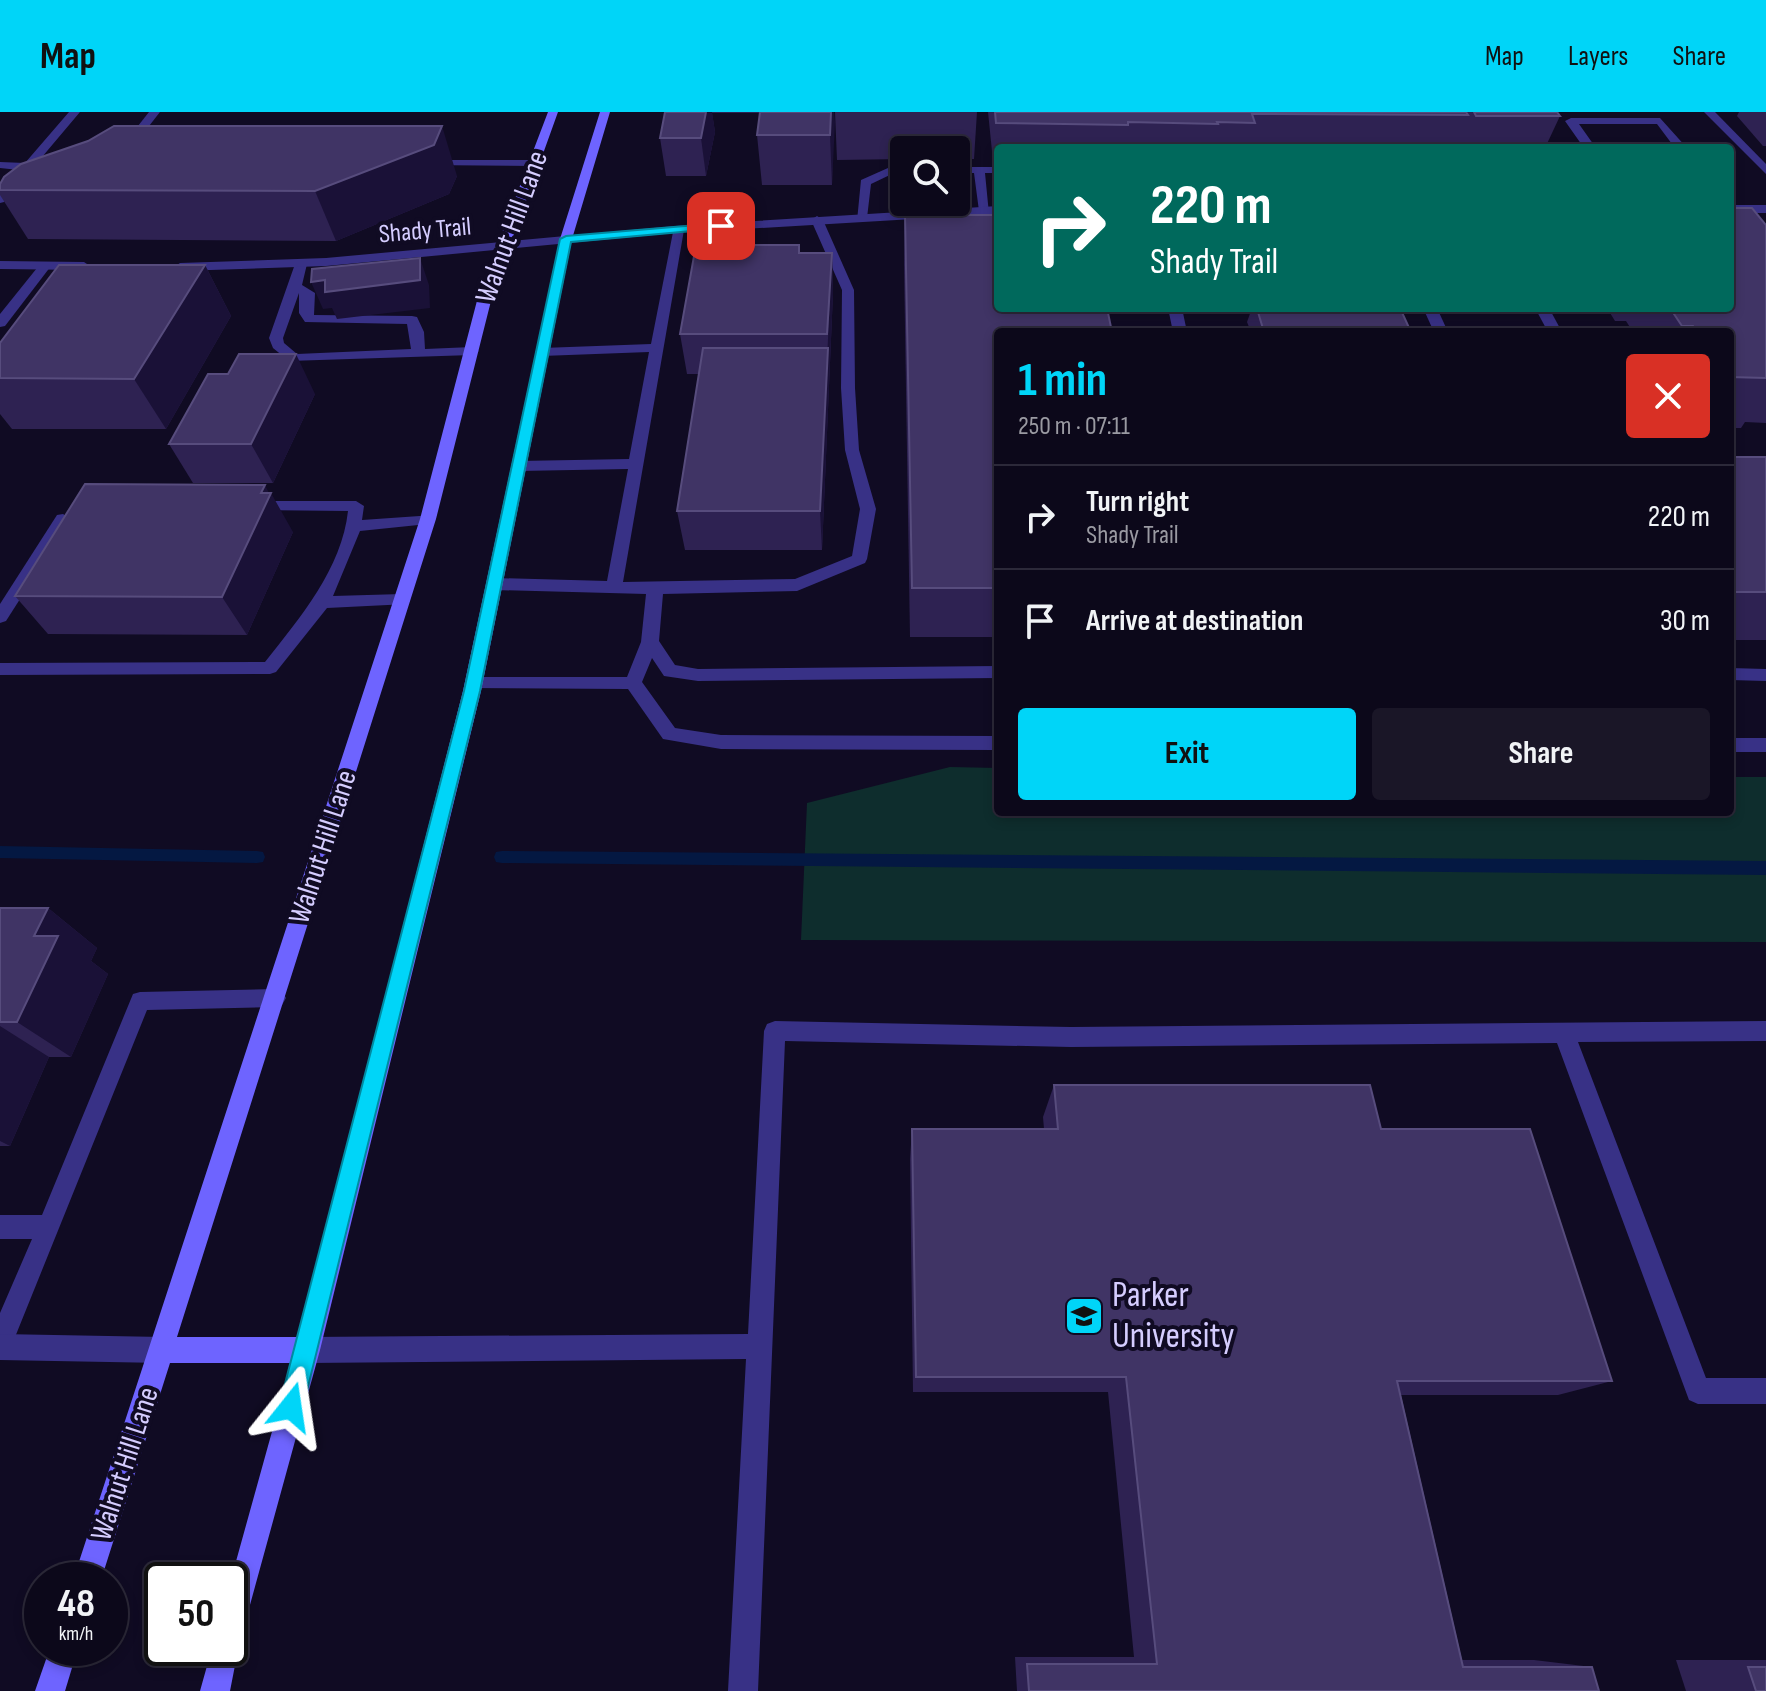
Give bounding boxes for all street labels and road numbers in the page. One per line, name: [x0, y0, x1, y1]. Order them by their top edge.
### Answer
street label: Walnut Hill Lane: [468, 146, 556, 308]
street label: Shady Trail: [378, 212, 472, 250]
street label: Walnut Hill Lane: [281, 766, 365, 928]
street label: Walnut Hill Lane: [83, 1383, 167, 1545]

